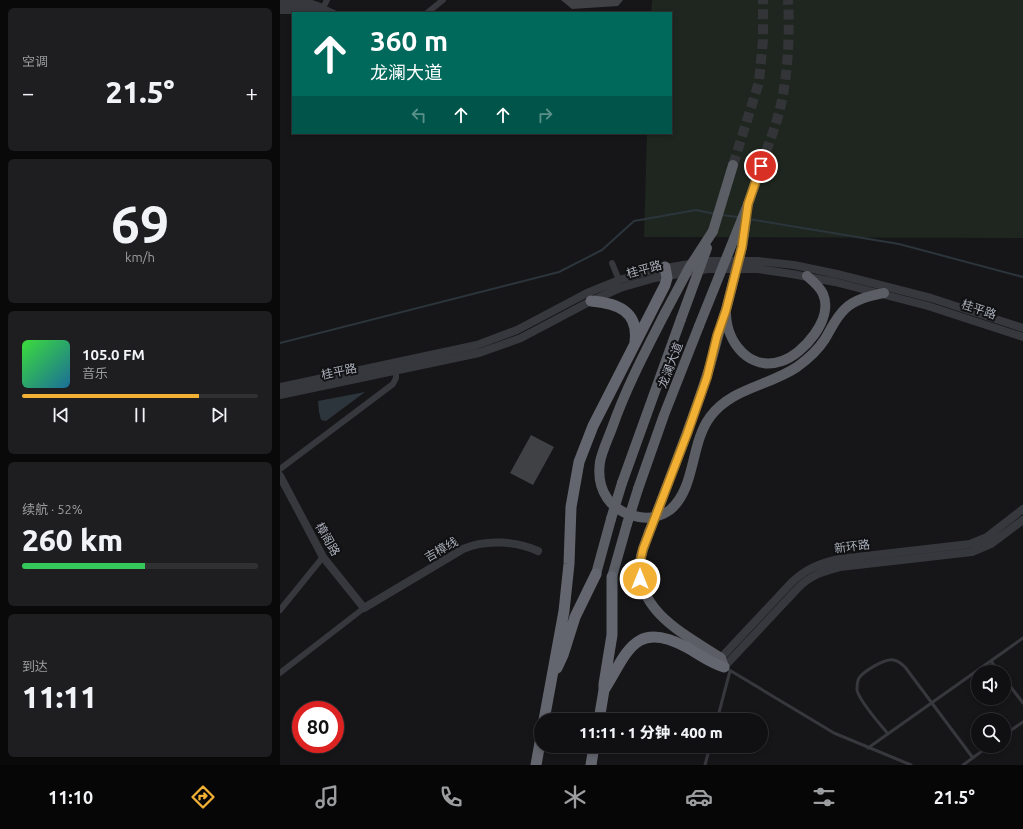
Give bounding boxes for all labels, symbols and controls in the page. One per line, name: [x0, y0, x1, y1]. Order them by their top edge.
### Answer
text: 360 m: [370, 25, 448, 56]
icon: ahead: [304, 28, 356, 80]
text: 空调: [22, 54, 48, 68]
text: 龙澜大道: [370, 62, 442, 82]
text: 21.5°: [105, 75, 175, 109]
text: −: [22, 80, 34, 105]
text: +: [246, 80, 258, 105]
icon: left: [408, 104, 430, 126]
icon: ahead: [450, 104, 472, 126]
icon: ahead: [492, 104, 514, 126]
icon: right: [534, 104, 556, 126]
pin: [744, 149, 778, 183]
icon: arrive: [750, 155, 772, 177]
text: 69: [111, 195, 169, 253]
text: km/h: [125, 250, 155, 264]
street label: 桂平路: [625, 258, 663, 280]
street label: 桂平路: [960, 297, 998, 321]
street label: 龙澜大道: [655, 340, 685, 390]
text: 105.0 FM: [82, 346, 145, 363]
street label: 桂平路: [320, 361, 358, 381]
text: 音乐: [82, 366, 108, 380]
icon: previous: [50, 404, 72, 426]
icon: pause: [129, 404, 151, 426]
icon: next: [208, 404, 230, 426]
text: 续航 · 52%: [22, 502, 83, 516]
street label: 樟阁路: [313, 520, 343, 558]
text: 260 km: [22, 523, 123, 557]
street label: 吉樟线: [422, 534, 460, 564]
street label: 新环路: [833, 537, 871, 555]
position arrow: [619, 558, 661, 600]
text: 到达: [22, 659, 48, 673]
map controls: [971, 665, 1011, 753]
button: sound: [971, 665, 1011, 705]
text: 11:11: [22, 680, 97, 714]
speed limit sign: 80: [292, 701, 344, 753]
button: search: [971, 713, 1011, 753]
text: 11:11 · 1 分钟 · 400 m: [579, 724, 723, 741]
icon: directions: [189, 783, 217, 811]
icon: music: [313, 783, 341, 811]
icon: phone: [437, 783, 465, 811]
icon: climate: [561, 783, 589, 811]
icon: car: [685, 783, 713, 811]
icon: filters: [810, 783, 838, 811]
text: 11:10: [48, 787, 93, 807]
text: 21.5°: [934, 787, 975, 807]

